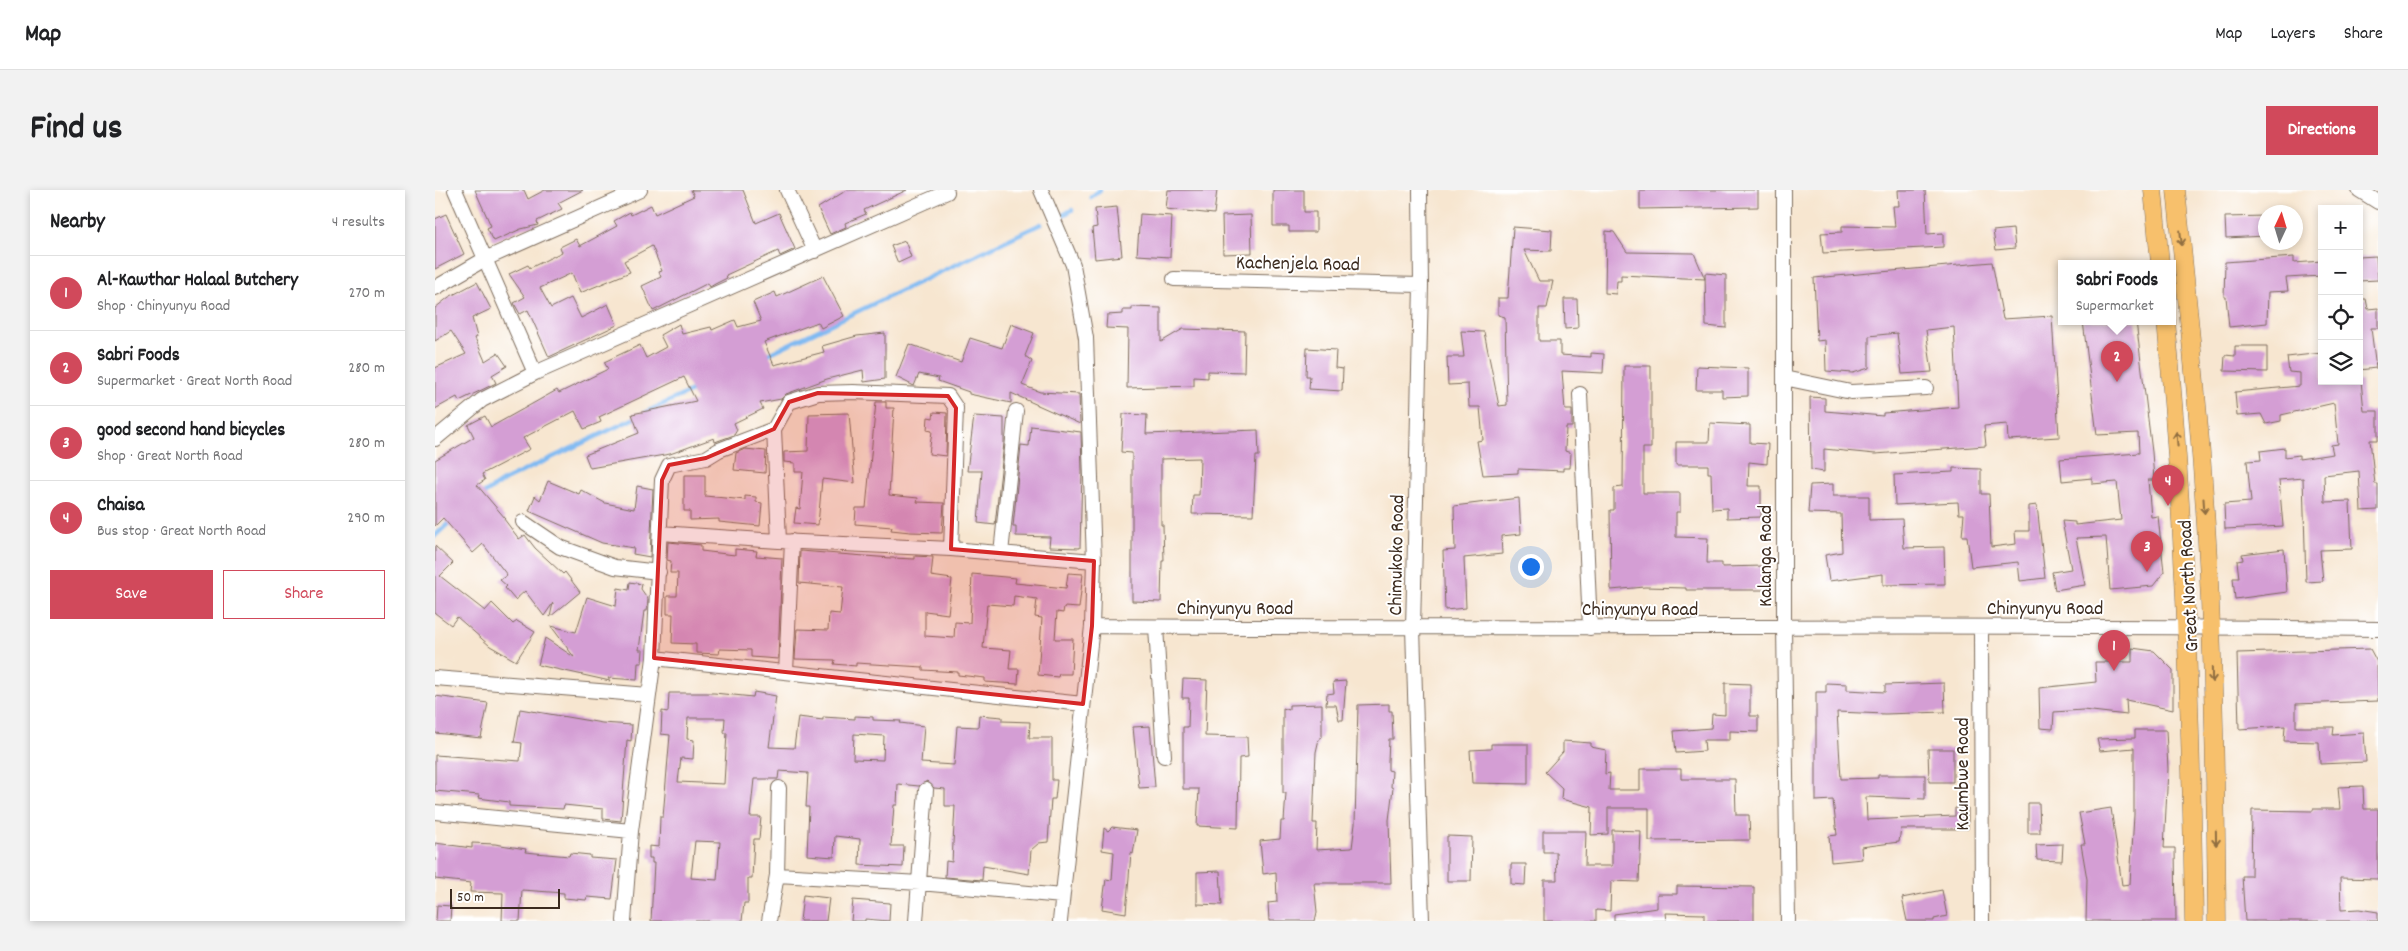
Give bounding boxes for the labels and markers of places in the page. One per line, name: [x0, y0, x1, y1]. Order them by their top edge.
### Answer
pin: 2: [2101, 341, 2133, 382]
pin: 4: [2152, 465, 2184, 506]
pin: 3: [2131, 531, 2163, 572]
pin: 1: [2098, 630, 2130, 671]

